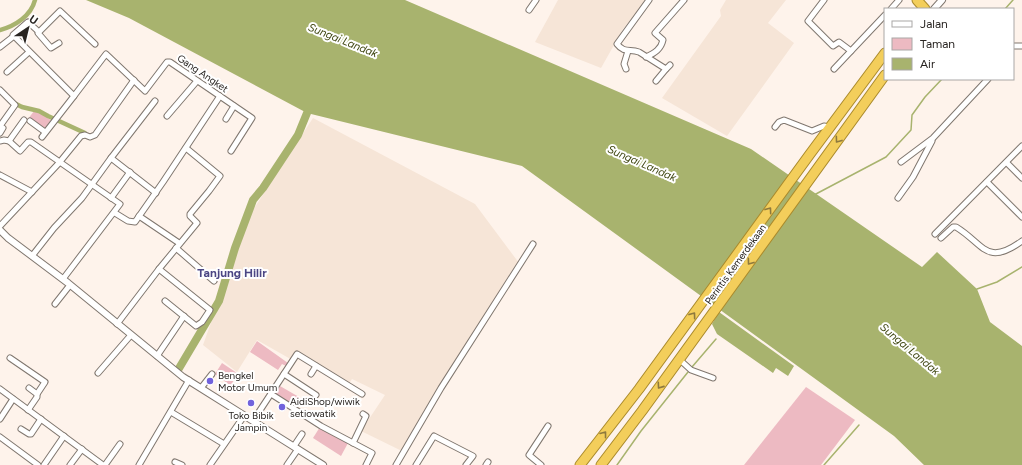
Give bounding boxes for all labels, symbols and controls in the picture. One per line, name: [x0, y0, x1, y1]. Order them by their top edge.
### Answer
north arrow: [8, 8, 48, 48]
legend: [884, 8, 1014, 80]
text: U: [27, 13, 41, 28]
text: Jalan: [920, 17, 948, 31]
water label: Sungai Landak: [306, 21, 380, 61]
text: Taman: [920, 37, 955, 51]
street label: Gang Angket: [175, 52, 231, 95]
text: Air: [920, 57, 935, 71]
one-way arrow: [836, 135, 843, 142]
water label: Sungai Landak: [605, 143, 679, 185]
one-way arrow: [764, 207, 771, 214]
street label: Perintis Kemerdekaan: [702, 221, 769, 307]
one-way arrow: [748, 258, 755, 265]
district label: Tanjung Hilir: [197, 266, 267, 280]
one-way arrow: [688, 312, 696, 319]
water label: Sungai Landak: [877, 321, 943, 378]
place label: Bengkel Motor Umum: [218, 369, 277, 394]
marker: Bengkel Motor Umum: [205, 376, 215, 386]
one-way arrow: [658, 381, 665, 388]
place label: AidiShop/wiwik setiowatik: [290, 395, 360, 420]
marker: Toko Bibik Jampin: [246, 398, 256, 408]
marker: AidiShop/wiwik setiowatik: [277, 402, 287, 412]
place label: Toko Bibik Jampin: [228, 409, 274, 434]
one-way arrow: [599, 432, 606, 439]

